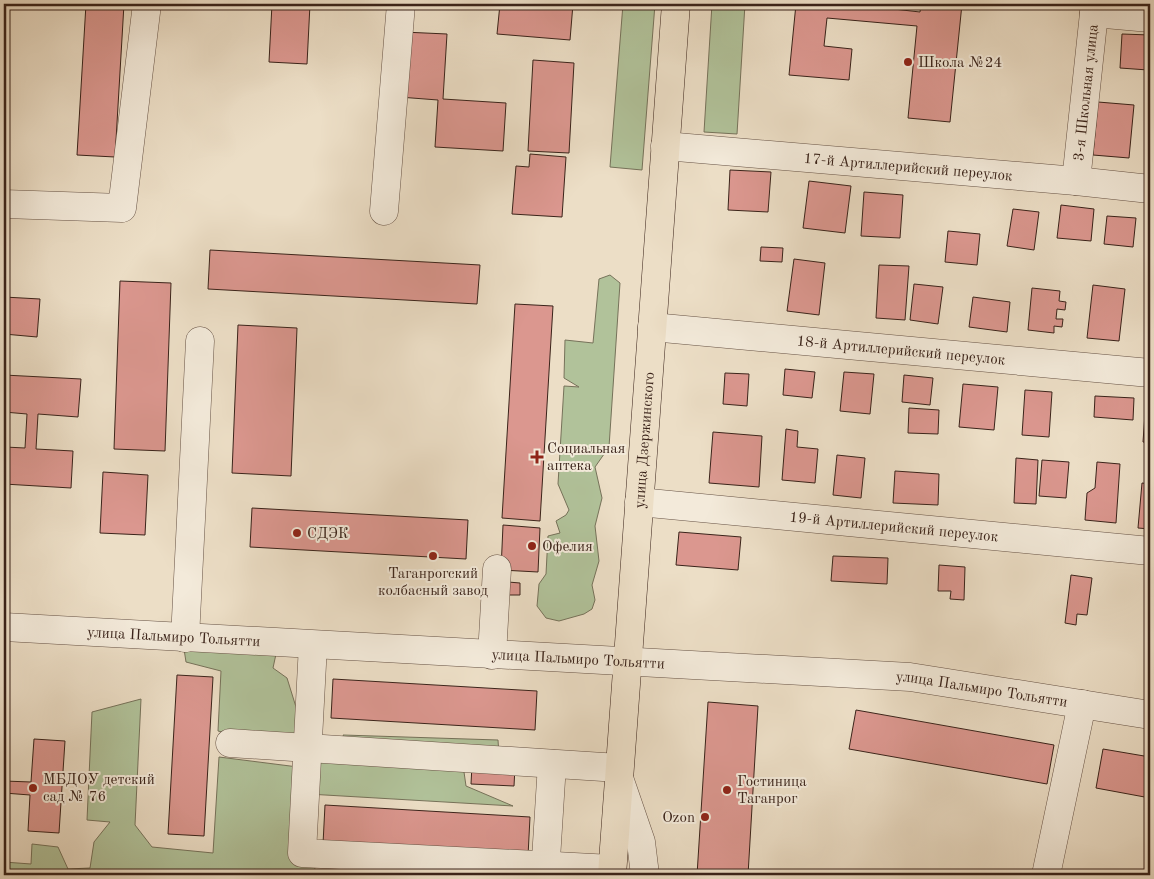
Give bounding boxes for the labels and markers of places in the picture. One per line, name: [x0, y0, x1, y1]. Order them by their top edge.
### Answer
marker: Школа №24: [902, 56, 914, 68]
place label: Школа №24: [918, 56, 1002, 71]
place label: Социальная аптека: [547, 442, 626, 474]
marker: Социальная аптека: [531, 451, 543, 463]
marker: СДЭК: [291, 527, 303, 539]
place label: СДЭК: [307, 527, 349, 542]
marker: Офелия: [526, 540, 538, 552]
place label: Офелия: [542, 540, 593, 555]
marker: Таганрогский колбасный завод: [427, 550, 439, 562]
place label: Таганрогский колбасный завод: [378, 567, 489, 599]
place label: МБДОУ детский сад № 76: [43, 773, 155, 805]
place label: Гостиница Таганрог: [737, 775, 807, 807]
marker: МБДОУ детский сад № 76: [27, 782, 39, 794]
marker: Гостиница Таганрог: [721, 784, 733, 796]
place label: Ozon: [662, 811, 695, 826]
marker: Ozon: [699, 811, 711, 823]

